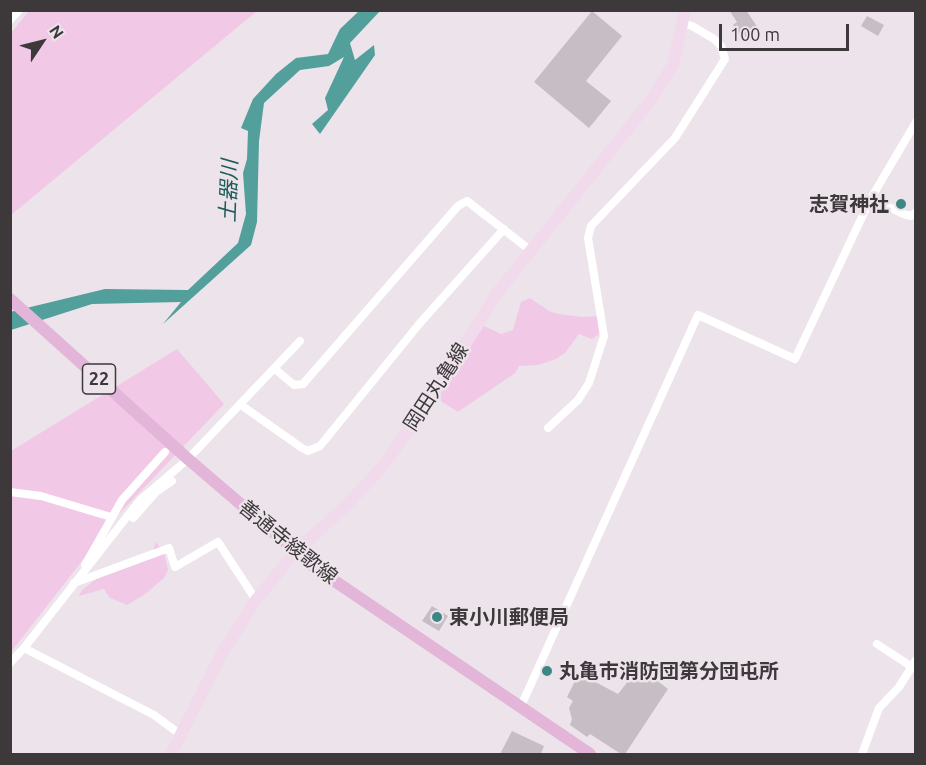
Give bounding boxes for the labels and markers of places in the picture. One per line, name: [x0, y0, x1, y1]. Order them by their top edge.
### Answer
place label: 志賀神社: [809, 192, 889, 216]
marker: 志賀神社: [894, 197, 908, 211]
place label: 東小川郵便局: [449, 605, 569, 629]
marker: 東小川郵便局: [430, 610, 444, 624]
place label: 丸亀市消防団第分団屯所: [559, 659, 779, 683]
marker: 丸亀市消防団第分団屯所: [540, 664, 554, 678]

